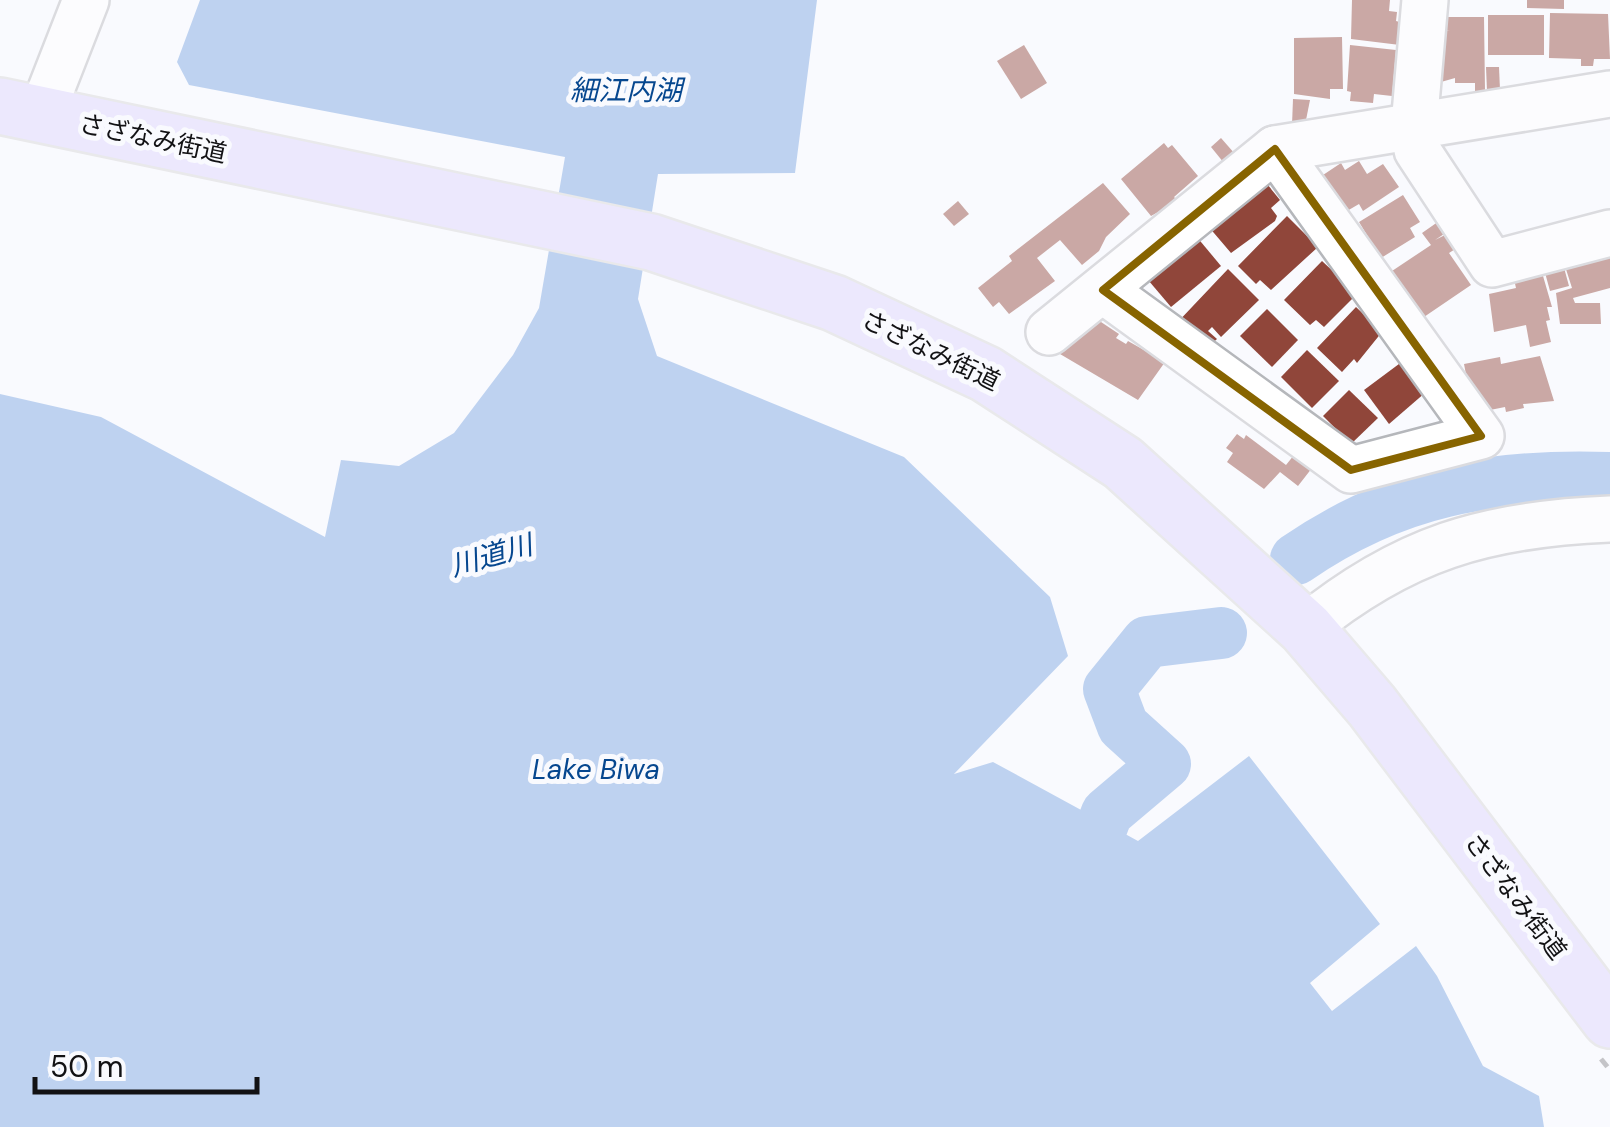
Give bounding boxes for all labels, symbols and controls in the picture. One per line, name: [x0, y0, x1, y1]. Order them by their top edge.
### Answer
water label: 細江内湖: [570, 72, 686, 109]
street label: さざなみ街道: [76, 107, 230, 170]
street label: さざなみ街道: [856, 303, 1005, 398]
water label: 川道川: [446, 525, 539, 585]
water label: Lake Biwa: [532, 751, 660, 788]
street label: さざなみ街道: [1457, 826, 1574, 966]
scale bar: [35, 1032, 258, 1094]
text: 50 m: [50, 1047, 124, 1086]

